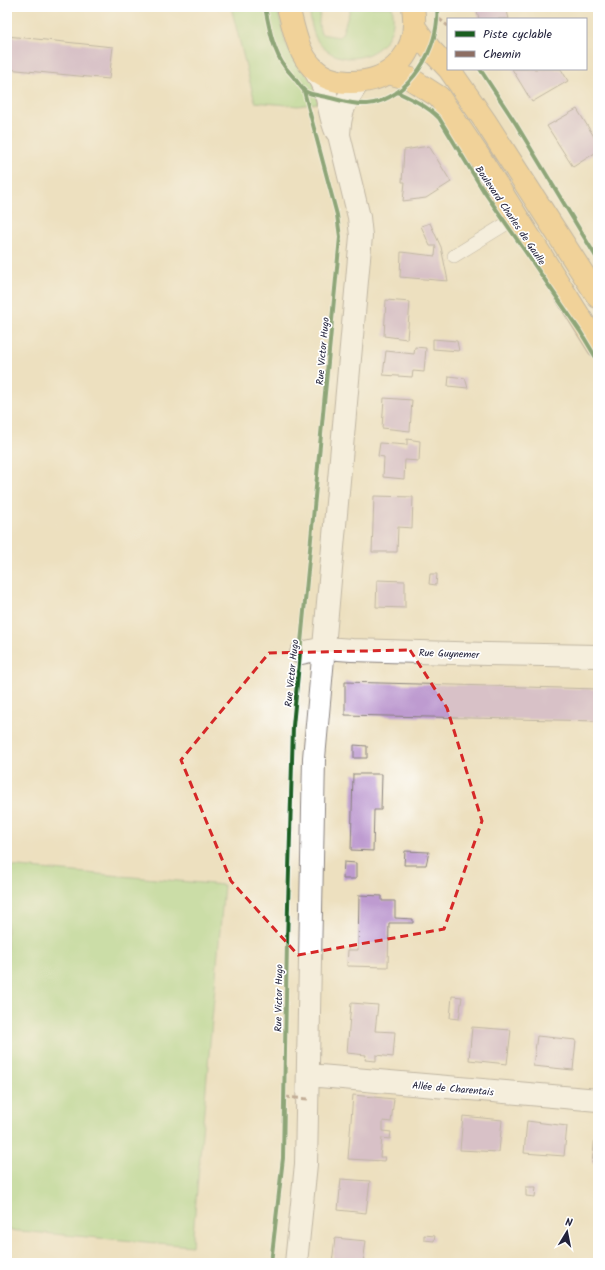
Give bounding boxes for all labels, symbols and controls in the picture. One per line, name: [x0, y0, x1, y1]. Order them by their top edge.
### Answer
legend: [447, 18, 587, 70]
text: Piste cyclable: [483, 25, 552, 44]
text: Chemin: [483, 45, 521, 64]
street label: Boulevard Charles de Gaulle: [471, 163, 550, 269]
street label: Rue Victor Hugo: [312, 316, 334, 386]
street label: Rue Victor Hugo: [280, 638, 304, 708]
street label: Rue Guynemer: [419, 645, 480, 663]
street label: Rue Victor Hugo: [270, 964, 288, 1032]
street label: Allée de Charentais: [411, 1077, 495, 1101]
north arrow: [547, 1212, 587, 1252]
text: N: [564, 1214, 574, 1233]

